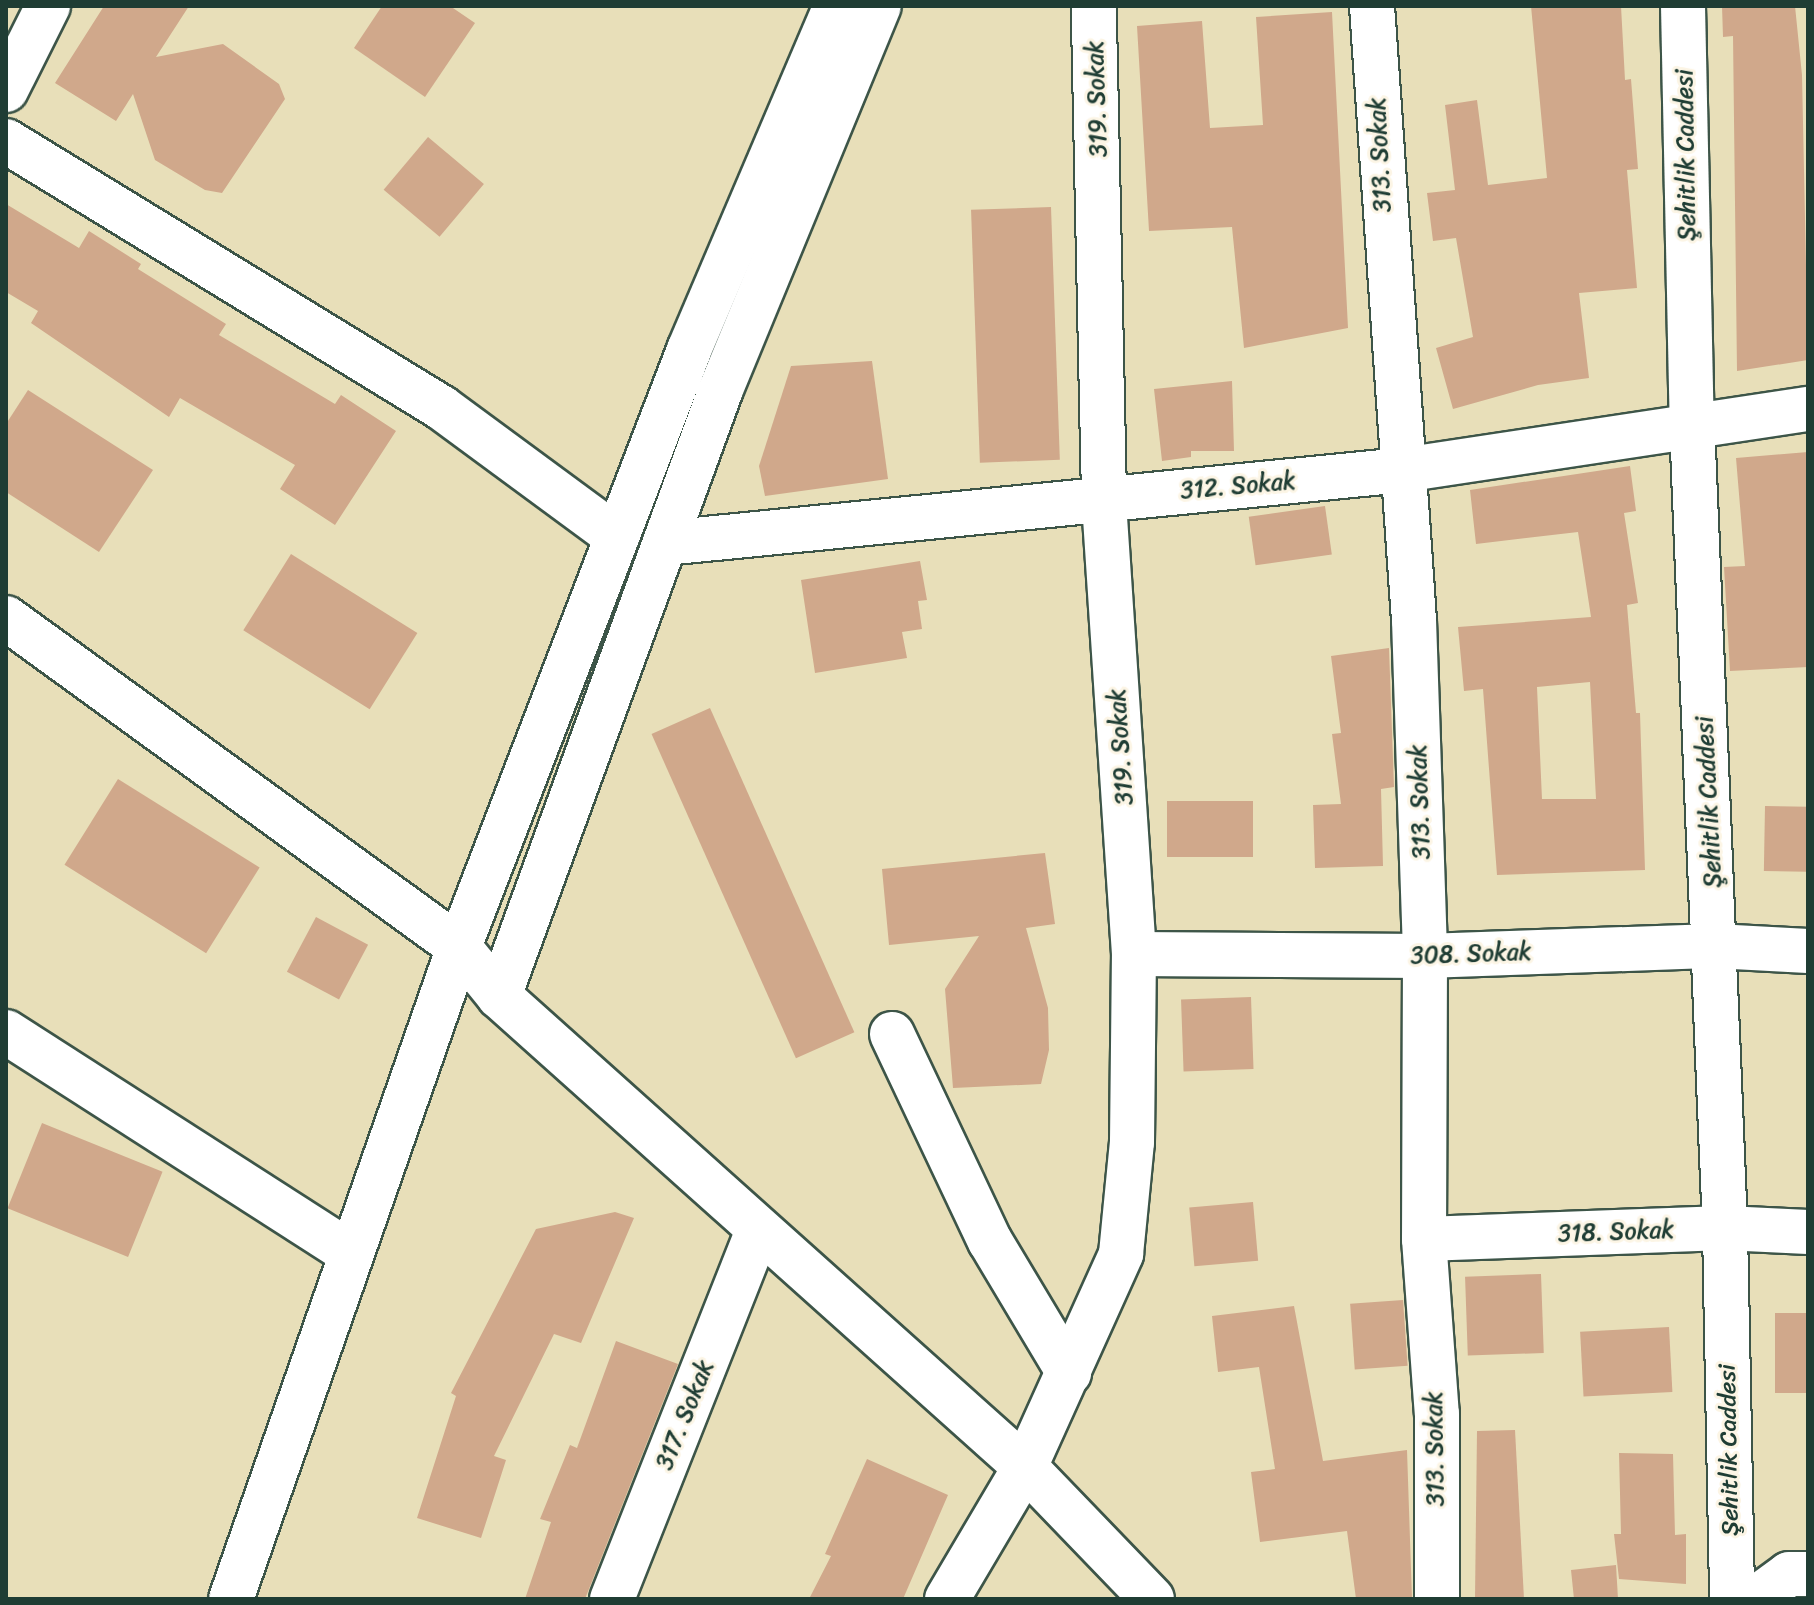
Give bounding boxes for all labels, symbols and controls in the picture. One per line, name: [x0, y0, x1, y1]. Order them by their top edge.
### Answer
street label: 319. Sokak: [1081, 40, 1113, 158]
street label: Şehitlik Caddesi: [1670, 69, 1702, 241]
street label: 313. Sokak: [1363, 97, 1397, 213]
street label: 312. Sokak: [1179, 467, 1297, 505]
street label: 319. Sokak: [1103, 688, 1139, 806]
street label: Şehitlik Caddesi: [1690, 716, 1728, 888]
street label: 313. Sokak: [1404, 744, 1436, 860]
street label: 308. Sokak: [1410, 937, 1532, 971]
street label: 318. Sokak: [1557, 1216, 1675, 1248]
street label: 317. Sokak: [650, 1356, 720, 1474]
street label: Şehitlik Caddesi: [1713, 1364, 1745, 1536]
street label: 313. Sokak: [1420, 1391, 1450, 1507]

